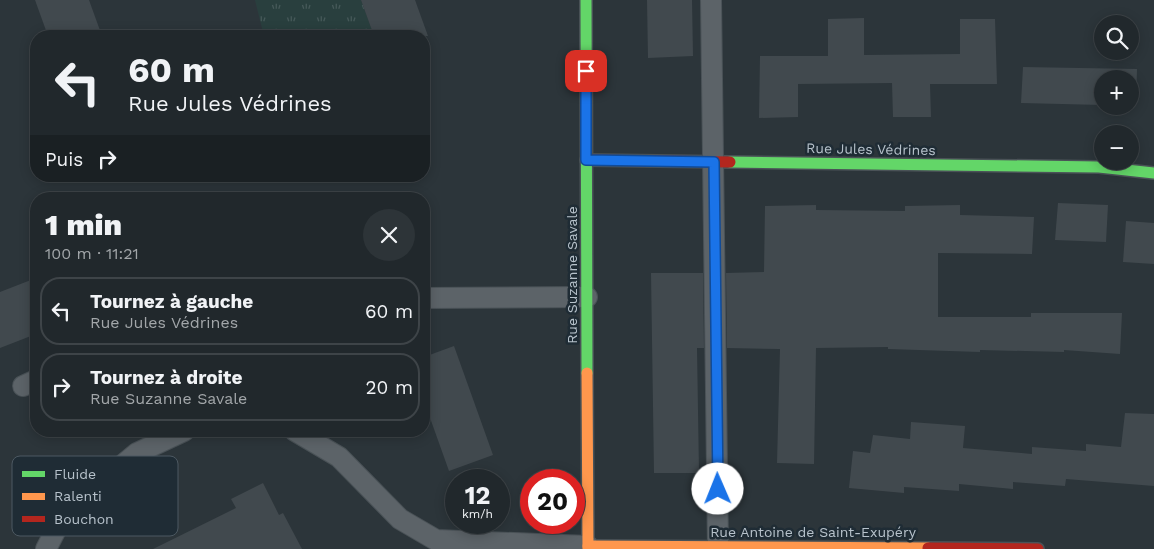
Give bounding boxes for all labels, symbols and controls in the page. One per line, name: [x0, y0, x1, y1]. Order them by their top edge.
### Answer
map controls: [1094, 15, 1139, 170]
button: search: [1094, 15, 1139, 60]
text: 60 m: [128, 49, 215, 91]
icon: left: [45, 50, 110, 115]
pin: [565, 50, 607, 92]
icon: arrive: [572, 57, 600, 85]
button: +: [1094, 70, 1139, 115]
text: Rue Jules Védrines: [128, 91, 332, 116]
button: −: [1094, 125, 1139, 170]
street label: Rue Jules Védrines: [806, 140, 936, 158]
icon: right: [93, 145, 121, 173]
text: Puis: [45, 148, 83, 171]
street label: Rue Suzanne Savale: [564, 206, 580, 344]
text: 1 min: [45, 207, 122, 242]
button: close: [363, 209, 415, 261]
text: 100 m · 11:21: [45, 244, 139, 263]
text: Tournez à gauche: [90, 290, 253, 313]
icon: left: [47, 297, 75, 325]
text: 60 m: [365, 300, 413, 323]
text: Rue Jules Védrines: [90, 313, 238, 332]
text: Tournez à droite: [90, 366, 242, 389]
icon: right: [47, 373, 75, 401]
text: 20 m: [366, 376, 413, 399]
text: Rue Suzanne Savale: [90, 389, 247, 408]
legend: [12, 456, 178, 536]
position arrow: [691, 462, 743, 514]
text: Fluide: [54, 466, 96, 482]
speed limit sign: 20: [520, 469, 585, 534]
text: 12: [465, 481, 490, 510]
text: Ralenti: [54, 488, 102, 504]
text: km/h: [462, 507, 493, 521]
text: Bouchon: [54, 511, 114, 527]
street label: Rue Antoine de Saint-Exupéry: [710, 524, 917, 540]

